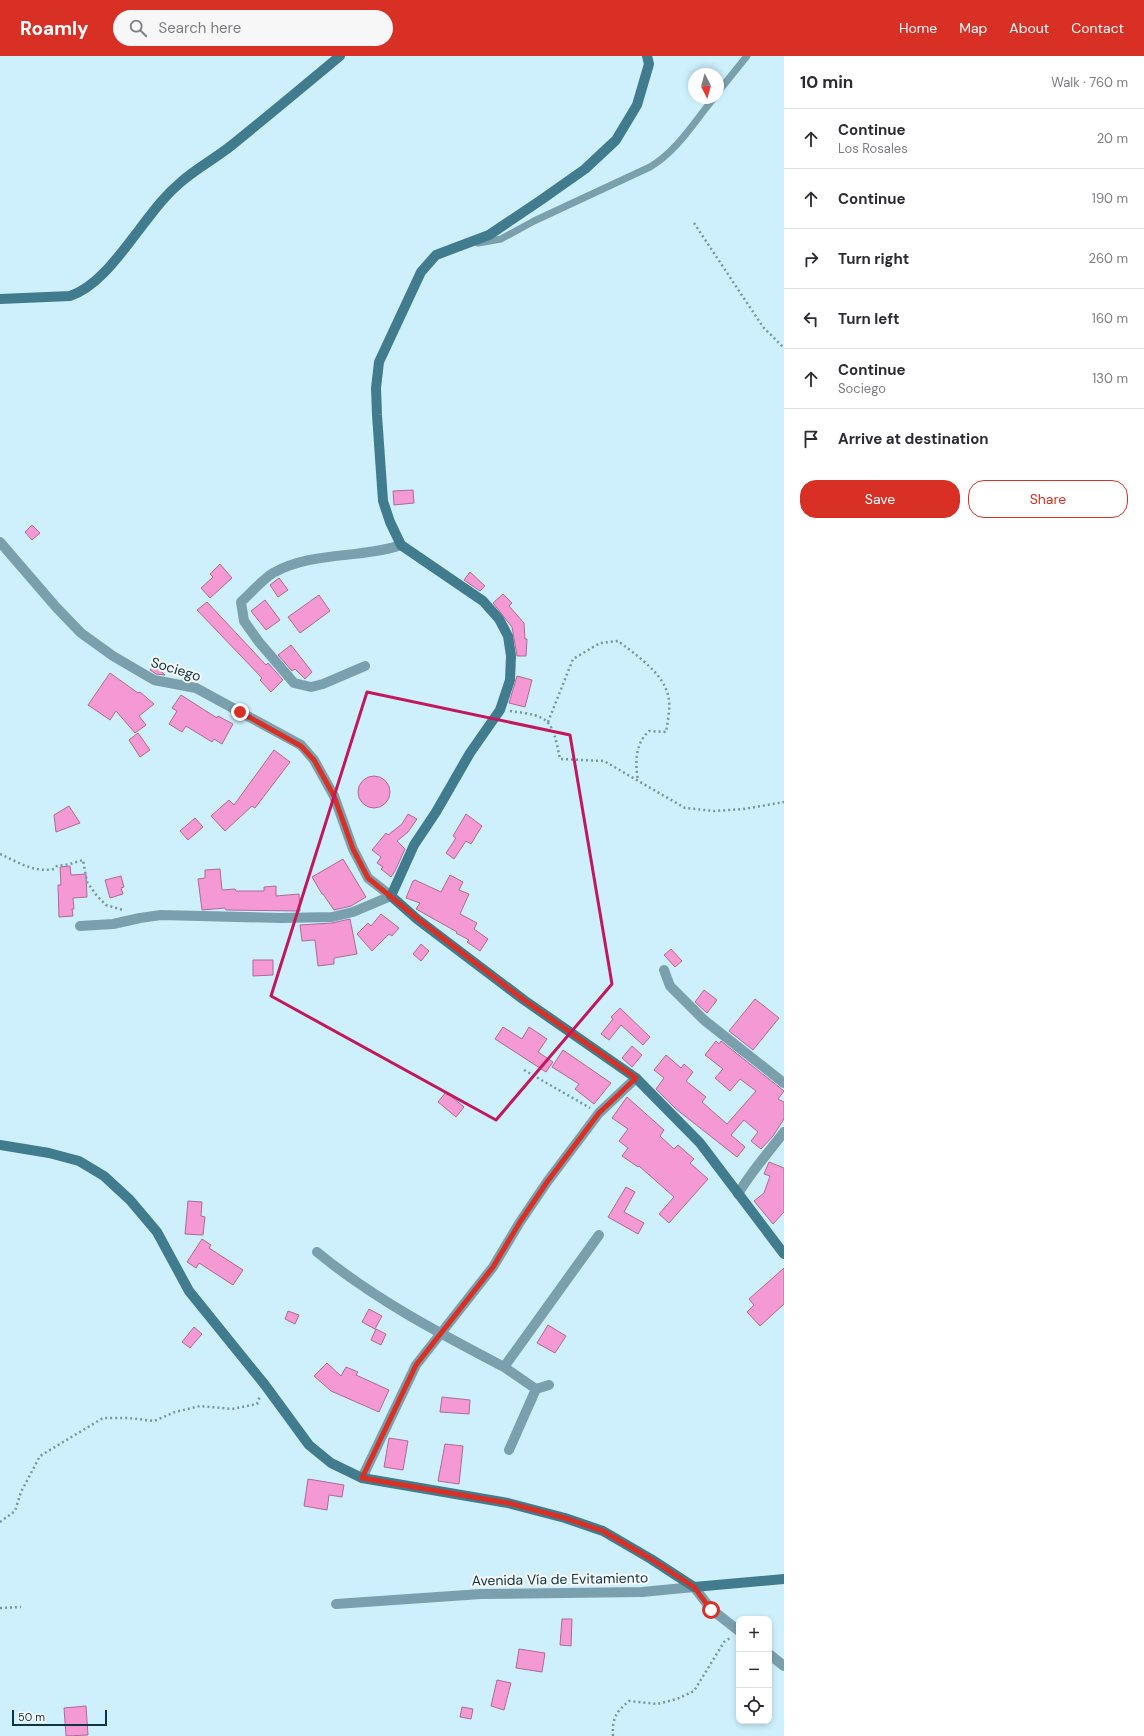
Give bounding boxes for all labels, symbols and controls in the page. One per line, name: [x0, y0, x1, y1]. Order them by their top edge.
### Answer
search box: [113, 10, 393, 46]
text: Roamly: [20, 16, 89, 41]
icon: search: [127, 17, 149, 39]
text: Search here: [159, 18, 241, 38]
text: Home: [899, 19, 937, 37]
text: Map: [959, 19, 987, 37]
text: About: [1009, 19, 1049, 37]
text: Contact: [1071, 19, 1124, 37]
north arrow: [688, 68, 724, 104]
text: 10 min: [800, 71, 853, 93]
text: Walk · 760 m: [1051, 74, 1128, 91]
text: Continue: [838, 120, 906, 140]
icon: ahead: [800, 128, 822, 150]
text: 20 m: [1097, 130, 1128, 147]
text: Los Rosales: [838, 140, 908, 157]
icon: ahead: [800, 188, 822, 210]
text: Continue: [838, 189, 906, 209]
text: 190 m: [1092, 190, 1128, 207]
icon: right: [800, 248, 822, 270]
text: Turn right: [838, 249, 909, 269]
text: 260 m: [1088, 250, 1128, 267]
icon: left: [800, 308, 822, 330]
text: Turn left: [838, 309, 899, 329]
text: 160 m: [1092, 310, 1128, 327]
text: Continue: [838, 360, 906, 380]
icon: ahead: [800, 368, 822, 390]
text: 130 m: [1092, 370, 1128, 387]
text: Sociego: [838, 380, 886, 397]
icon: arrive: [800, 428, 822, 450]
text: Arrive at destination: [838, 429, 989, 449]
button: Save: [800, 480, 960, 518]
button: Share: [968, 480, 1128, 518]
street label: Sociego: [149, 653, 203, 685]
route end: [231, 703, 249, 721]
street label: Avenida Vía de Evitamiento: [472, 1568, 648, 1590]
route start: [702, 1601, 720, 1619]
map controls: [736, 1616, 772, 1724]
button: +: [736, 1616, 772, 1652]
button: −: [736, 1652, 772, 1688]
button: locate: [736, 1688, 772, 1724]
scale bar: [12, 1708, 107, 1727]
text: 50 m: [18, 1710, 45, 1724]

